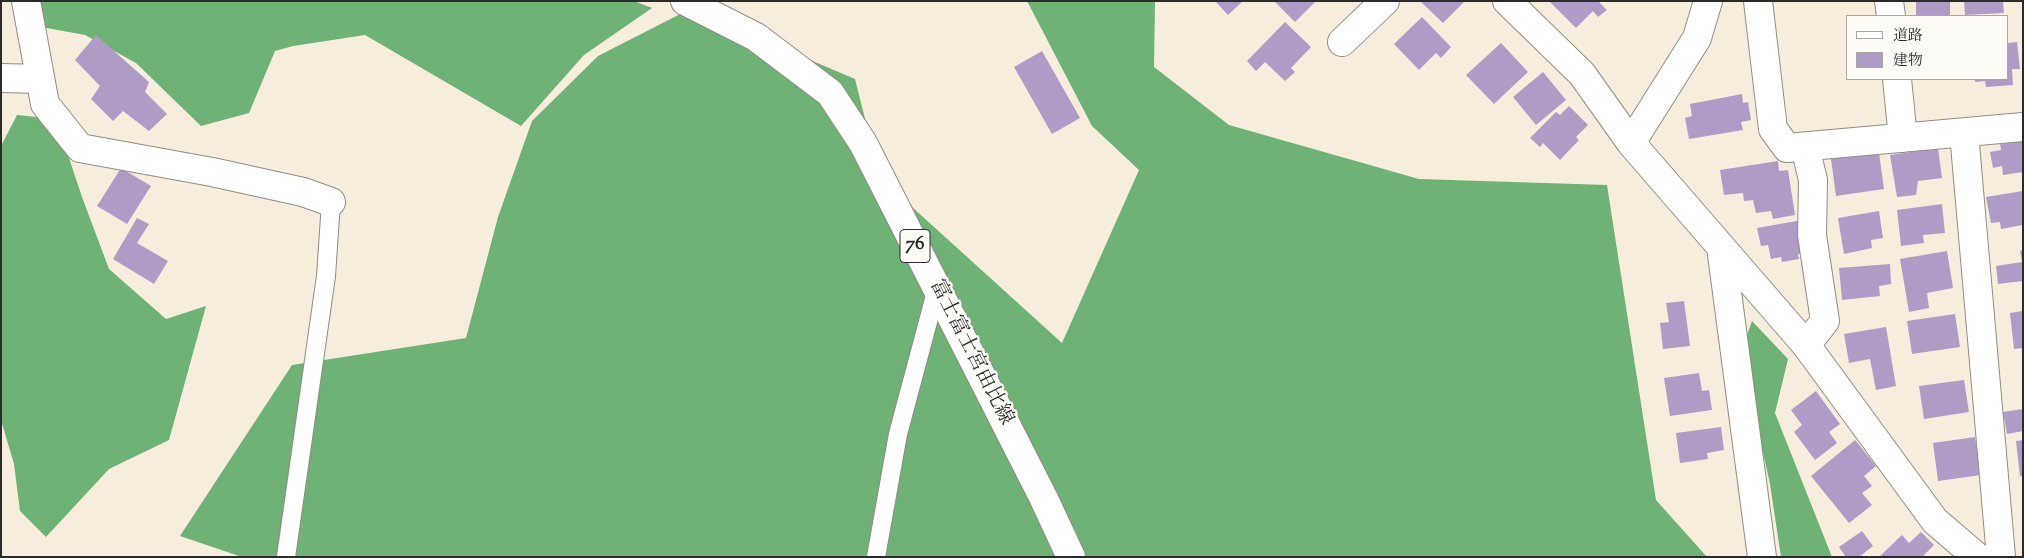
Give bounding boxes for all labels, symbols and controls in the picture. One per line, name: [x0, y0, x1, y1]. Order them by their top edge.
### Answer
legend: [1846, 15, 2009, 80]
text: 道路: [1893, 26, 1923, 47]
text: 建物: [1893, 51, 1923, 72]
road number: 76: [900, 230, 930, 262]
street label: 富士富士宮由比線: [923, 276, 1017, 430]

